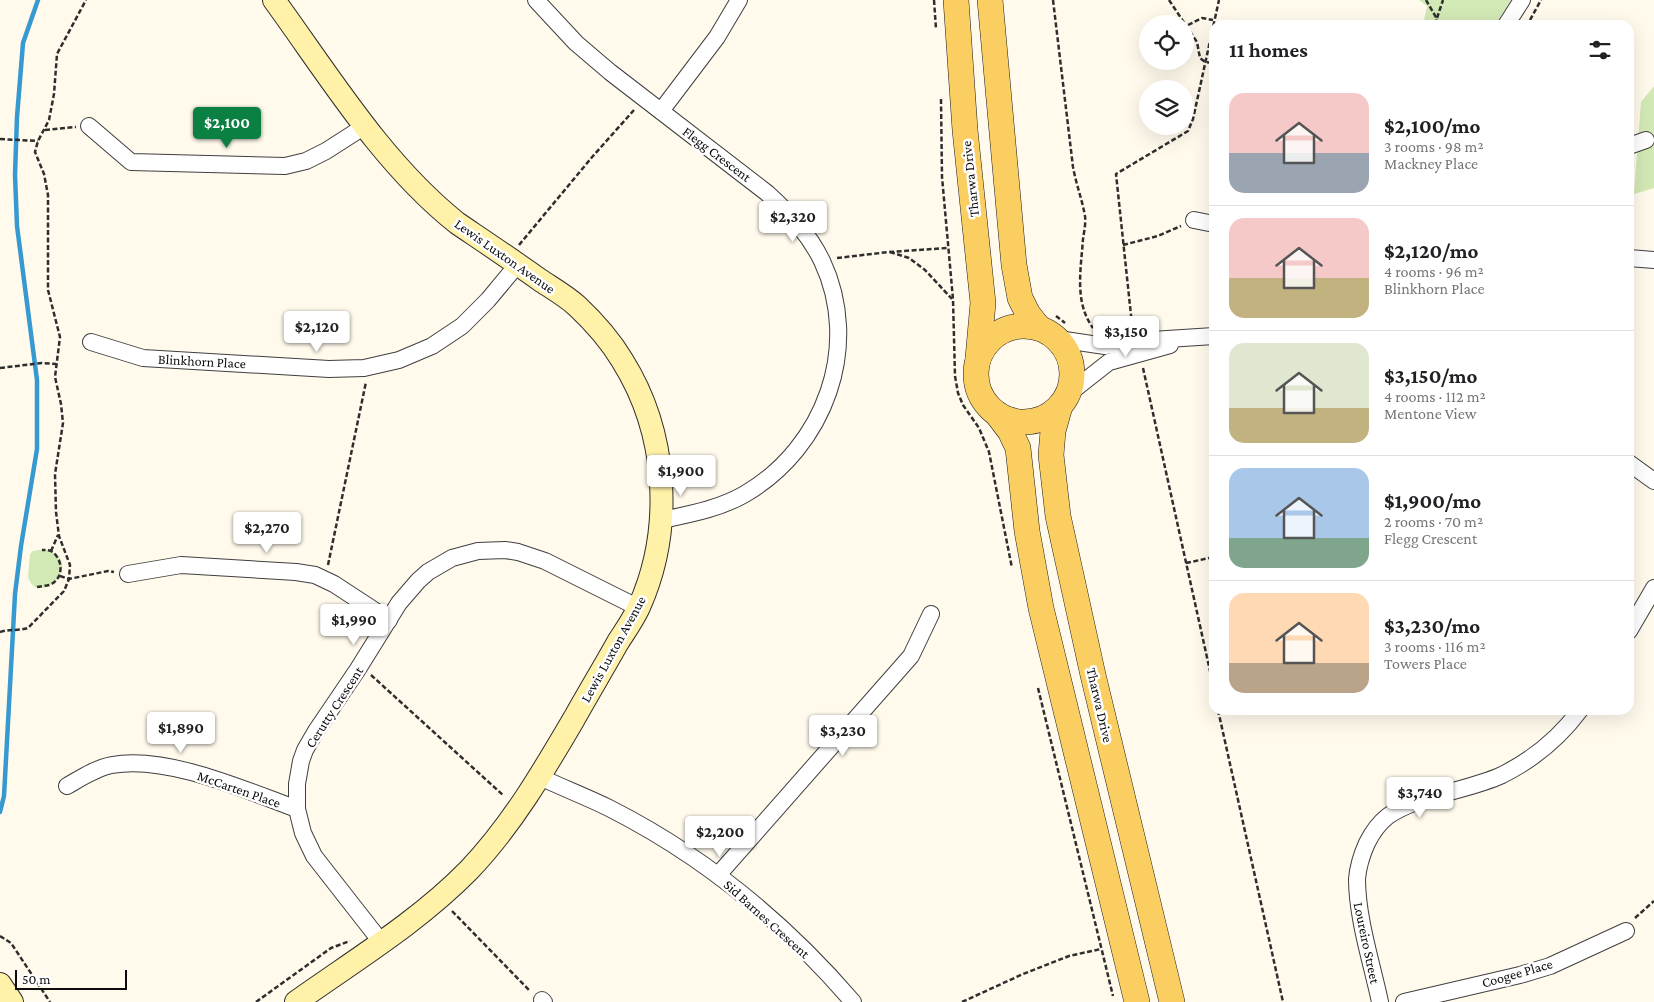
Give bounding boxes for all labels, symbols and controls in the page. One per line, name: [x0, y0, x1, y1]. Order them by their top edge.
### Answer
map controls: [1139, 15, 1194, 135]
button: locate: [1139, 15, 1194, 70]
icon: filters: [1586, 36, 1614, 64]
text: 11 homes: [1229, 38, 1308, 62]
button: layers: [1139, 80, 1194, 135]
pin: $2,100: [186, 106, 268, 149]
icon: home: [1269, 113, 1329, 173]
text: $2,100: [204, 114, 250, 131]
text: $2,100/mo: [1384, 114, 1480, 138]
street label: Flegg Crescent: [680, 123, 755, 185]
text: 3 rooms · 98 m²: [1384, 138, 1484, 155]
street label: Tharwa Drive: [958, 140, 982, 218]
text: Mackney Place: [1384, 155, 1478, 172]
pin: $2,320: [752, 200, 834, 243]
text: $2,320: [770, 208, 816, 225]
street label: Lewis Luxton Avenue: [452, 215, 558, 297]
icon: home: [1269, 238, 1329, 298]
text: $2,120/mo: [1384, 239, 1478, 263]
text: 4 rooms · 96 m²: [1384, 263, 1484, 280]
text: Blinkhorn Place: [1384, 280, 1484, 297]
pin: $2,120: [276, 310, 358, 353]
pin: $3,150: [1085, 316, 1167, 358]
text: $2,120: [295, 318, 339, 335]
text: $3,150: [1104, 323, 1148, 340]
street label: Blinkhorn Place: [158, 351, 246, 371]
icon: home: [1269, 363, 1329, 423]
text: $3,150/mo: [1384, 364, 1477, 388]
text: 4 rooms · 112 m²: [1384, 388, 1486, 405]
text: Mentone View: [1384, 405, 1476, 422]
pin: $1,900: [640, 454, 722, 497]
text: $1,900: [658, 462, 704, 479]
icon: home: [1269, 488, 1329, 548]
text: $1,900/mo: [1384, 489, 1481, 513]
pin: $2,270: [226, 512, 308, 554]
text: 2 rooms · 70 m²: [1384, 513, 1483, 530]
text: $2,270: [244, 519, 290, 536]
text: Flegg Crescent: [1384, 530, 1477, 547]
street label: Lewis Luxton Avenue: [577, 593, 649, 705]
pin: $1,990: [313, 604, 395, 646]
text: $1,990: [331, 611, 377, 628]
icon: home: [1269, 613, 1329, 673]
text: $3,230/mo: [1384, 614, 1480, 638]
text: 3 rooms · 116 m²: [1384, 638, 1486, 655]
text: Towers Place: [1384, 655, 1467, 672]
street label: Cerutty Crescent: [302, 663, 366, 751]
street label: Tharwa Drive: [1084, 666, 1116, 744]
pin: $1,890: [140, 712, 222, 754]
pin: $3,230: [802, 714, 884, 757]
text: $1,890: [158, 719, 204, 736]
text: $3,230: [820, 722, 866, 739]
street label: McCarten Place: [195, 767, 283, 811]
pin: $3,740: [1379, 776, 1461, 819]
text: $3,740: [1397, 784, 1443, 801]
pin: $2,200: [679, 816, 761, 858]
text: $2,200: [696, 823, 744, 840]
street label: Sid Barnes Crescent: [721, 876, 813, 962]
street label: Loureiro Street: [1351, 901, 1384, 986]
street label: Coogee Place: [1480, 955, 1554, 991]
scale bar: [15, 967, 128, 990]
text: 50 m: [22, 971, 50, 987]

